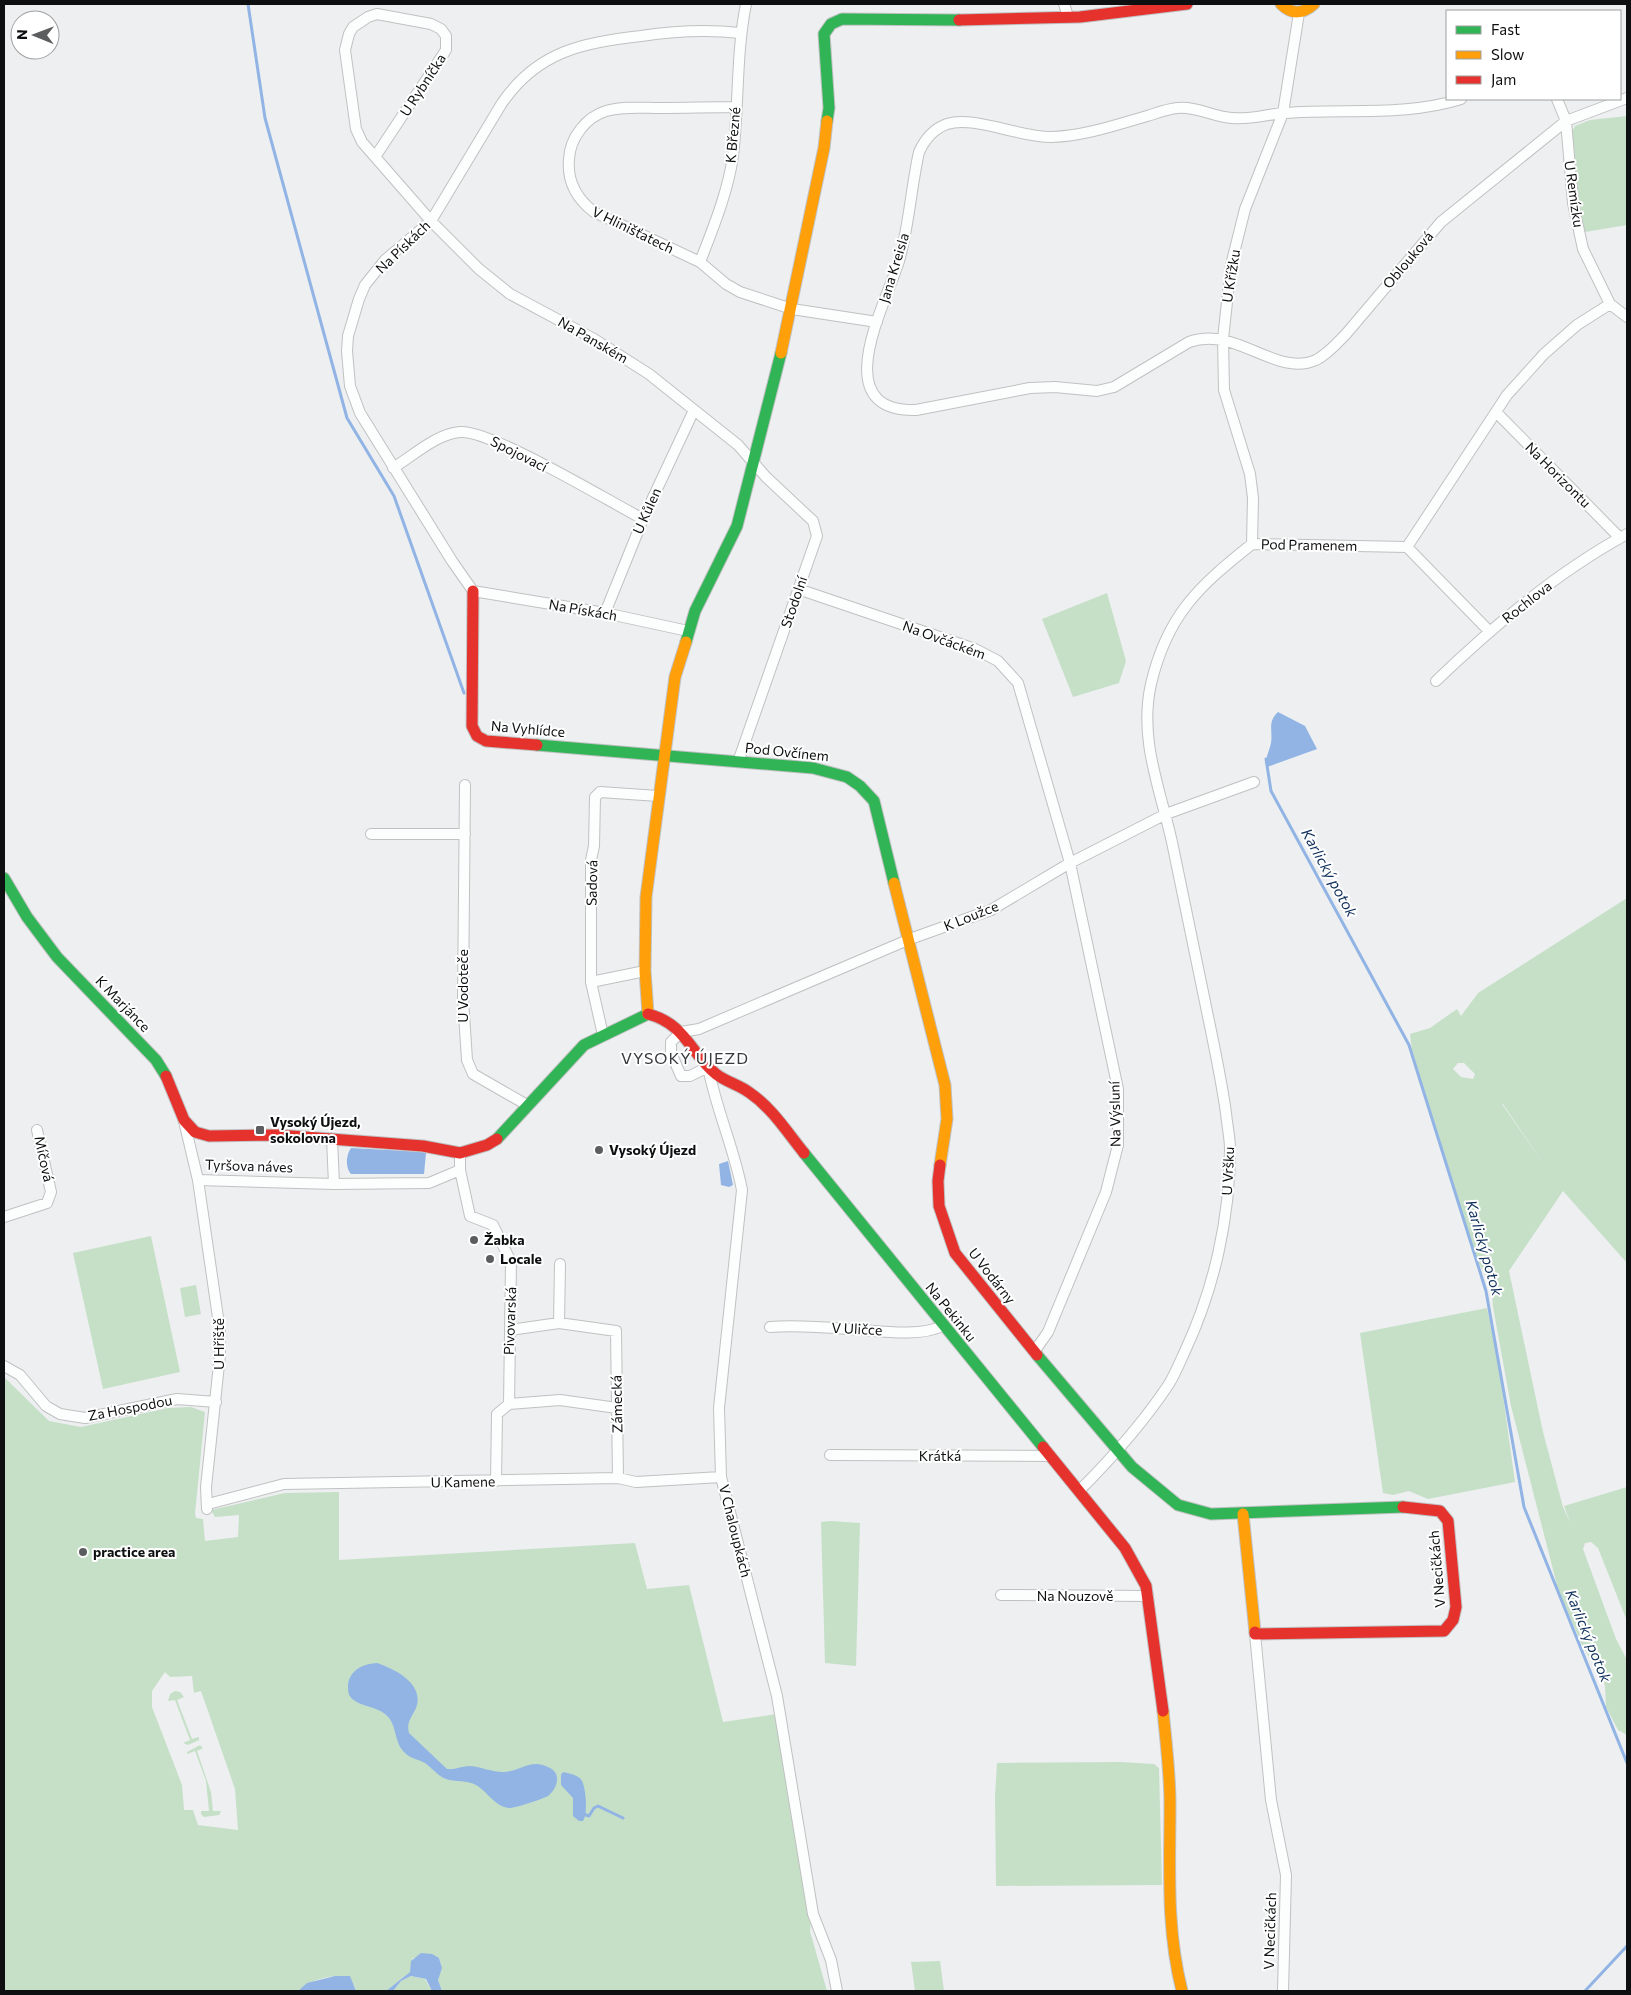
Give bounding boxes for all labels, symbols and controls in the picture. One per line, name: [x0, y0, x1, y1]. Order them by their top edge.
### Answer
north arrow: [10, 10, 60, 60]
legend: [1446, 10, 1621, 100]
text: Fast: [1491, 20, 1520, 38]
text: N: [13, 29, 30, 40]
text: Slow: [1491, 45, 1524, 63]
street label: U Rybníčka: [396, 50, 449, 119]
text: Jam: [1491, 70, 1516, 88]
street label: K Březné: [722, 106, 743, 164]
street label: U Remízku: [1561, 159, 1588, 228]
street label: V Hlinišťatech: [590, 202, 677, 257]
street label: Na Pískách: [372, 217, 433, 277]
street label: Oblouková: [1379, 228, 1436, 292]
street label: Jana Kreisla: [875, 231, 912, 305]
street label: U Křížku: [1218, 248, 1243, 304]
street label: Na Panském: [555, 313, 631, 366]
street label: Spojovací: [488, 432, 551, 475]
street label: Na Horizontu: [1522, 438, 1595, 511]
street label: U Kůlen: [629, 485, 664, 537]
street label: Pod Pramenem: [1261, 535, 1357, 554]
street label: Stodolní: [777, 573, 810, 630]
street label: Rochlova: [1498, 577, 1555, 626]
street label: Na Pískách: [548, 595, 619, 624]
street label: Na Ovčáckém: [900, 617, 988, 662]
street label: Na Vyhlídce: [490, 717, 566, 740]
street label: Pod Ovčínem: [744, 739, 830, 764]
water label: Karlický potok: [1298, 825, 1362, 921]
street label: Sadová: [583, 860, 600, 906]
street label: K Loužce: [941, 897, 1001, 934]
street label: U Vodoteče: [454, 949, 471, 1023]
street label: K Marjánce: [92, 972, 154, 1035]
district label: VYSOKÝ ÚJEZD: [621, 1048, 749, 1067]
street label: Na Výsluní: [1105, 1080, 1124, 1147]
place label: Vysoký Újezd, sokolovna: [270, 1113, 361, 1146]
marker: Vysoký Újezd, sokolovna: [254, 1124, 266, 1136]
street label: Míčová: [31, 1134, 58, 1183]
place label: Vysoký Újezd: [609, 1141, 696, 1158]
marker: Vysoký Újezd: [593, 1144, 605, 1156]
street label: U Vršku: [1218, 1146, 1237, 1196]
street label: Tyršova náves: [205, 1155, 293, 1176]
water label: Karlický potok: [1463, 1198, 1507, 1298]
place label: Žabka: [484, 1231, 525, 1248]
marker: Žabka: [468, 1234, 480, 1246]
street label: U Vodárny: [965, 1244, 1019, 1307]
place label: Locale: [500, 1250, 542, 1267]
marker: Locale: [484, 1253, 496, 1265]
street label: Na Pekinku: [922, 1279, 980, 1345]
street label: Pivovarská: [500, 1287, 519, 1355]
street label: U Hřiště: [210, 1318, 227, 1370]
street label: V Uličce: [831, 1319, 883, 1338]
street label: Zámecká: [607, 1375, 626, 1433]
street label: Za Hospodou: [86, 1391, 173, 1424]
street label: Krátká: [919, 1447, 961, 1464]
street label: U Kamene: [431, 1472, 495, 1491]
street label: V Chaloupkách: [716, 1483, 755, 1579]
street label: V Necičkách: [1425, 1530, 1448, 1608]
place label: practice area: [93, 1543, 175, 1560]
marker: practice area: [77, 1546, 89, 1558]
street label: Na Nouzově: [1037, 1587, 1113, 1604]
water label: Karlický potok: [1562, 1587, 1616, 1685]
street label: V Necičkách: [1260, 1892, 1279, 1970]

